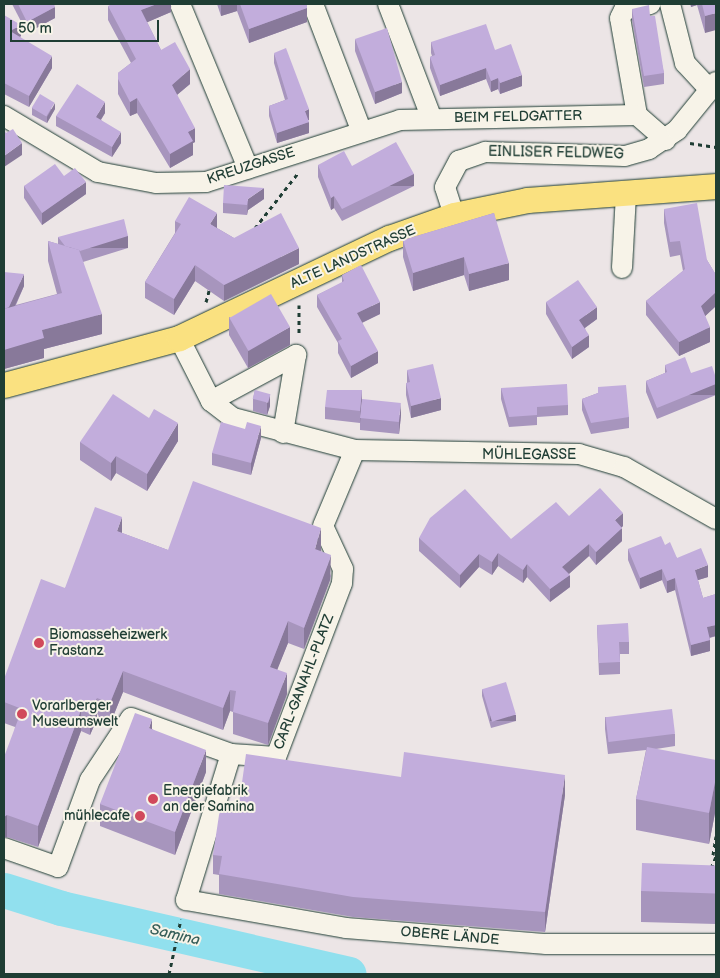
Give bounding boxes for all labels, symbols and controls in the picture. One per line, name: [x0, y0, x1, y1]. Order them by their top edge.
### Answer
scale bar: [12, 10, 161, 42]
text: 50 m: [18, 19, 52, 38]
street label: BEIM FELDGATTER: [454, 107, 582, 127]
street label: EINLISER FELDWEG: [488, 143, 624, 163]
street label: KREUZGASSE: [205, 144, 297, 188]
street label: ALTE LANDSTRASSE: [288, 222, 418, 292]
street label: MÜHLEGASSE: [482, 447, 576, 463]
street label: CARL-GANAHL-PLATZ: [270, 612, 338, 752]
place label: Biomasseheizwerk Frastanz: [49, 627, 167, 660]
marker: Biomasseheizwerk Frastanz: [33, 637, 45, 649]
place label: Vorarlberger Museumswelt: [32, 698, 118, 730]
marker: Vorarlberger Museumswelt: [16, 708, 28, 720]
place label: Energiefabrik an der Samina: [163, 783, 255, 816]
marker: Energiefabrik an der Samina: [147, 793, 159, 805]
place label: mühlecafe: [64, 808, 130, 824]
marker: mühlecafe: [134, 810, 146, 822]
water label: Samina: [148, 921, 202, 949]
street label: OBERE LÄNDE: [400, 923, 500, 949]

